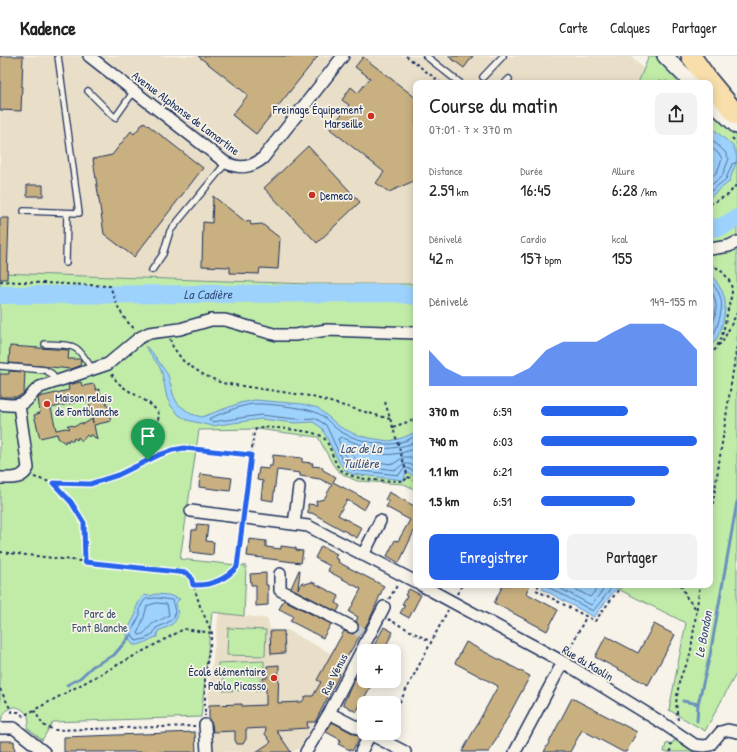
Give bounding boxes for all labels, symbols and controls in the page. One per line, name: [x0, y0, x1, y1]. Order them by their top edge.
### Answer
text: Kadence: [20, 15, 76, 41]
text: Carte: [559, 18, 588, 37]
text: Calques: [610, 18, 650, 37]
text: Partager: [672, 18, 717, 37]
street label: Avenue Alphonse de Lamartine: [129, 67, 243, 159]
text: Course du matin: [429, 90, 558, 120]
button: share: [655, 93, 697, 135]
place label: Freinage Équipement Marseille: [272, 101, 364, 132]
marker: Freinage Équipement Marseille: [366, 111, 376, 121]
text: 07:01 · 7 × 370 m: [429, 120, 512, 138]
text: Distance: [429, 164, 463, 178]
text: Durée: [520, 164, 543, 178]
text: Allure: [612, 164, 635, 178]
text: 2.59: [429, 178, 454, 201]
text: 16:45: [520, 178, 551, 201]
text: 6:28: [612, 178, 638, 201]
text: km: [454, 185, 469, 199]
text: /km: [638, 185, 657, 199]
place label: Demeco: [320, 187, 353, 204]
marker: Demeco: [307, 190, 317, 200]
text: Dénivelé: [429, 232, 462, 246]
text: Cardio: [520, 232, 546, 246]
text: kcal: [612, 232, 628, 246]
text: 42: [429, 246, 443, 269]
text: 157: [520, 246, 542, 269]
text: 155: [612, 246, 632, 269]
text: m: [443, 253, 453, 267]
text: bpm: [542, 253, 561, 267]
water label: La Cadière: [184, 285, 233, 303]
text: Dénivelé: [429, 292, 468, 310]
text: 149–155 m: [650, 292, 697, 310]
place label: Maison relais de Fontblanche: [55, 389, 119, 420]
marker: Maison relais de Fontblanche: [42, 399, 52, 409]
text: 370 m: [429, 402, 459, 420]
text: 6:59: [493, 402, 511, 420]
pin: [131, 419, 165, 460]
icon: arrive: [137, 425, 159, 447]
text: 740 m: [429, 432, 458, 450]
text: 6:03: [493, 432, 513, 450]
water label: Lac de La Tuilière: [340, 439, 383, 472]
text: 1.1 km: [429, 462, 458, 480]
text: 6:21: [493, 462, 512, 480]
text: 1.5 km: [429, 492, 459, 510]
text: 6:51: [493, 492, 511, 510]
button: Enregistrer: [429, 534, 559, 580]
button: Partager: [567, 534, 697, 580]
park label: Parc de Font Blanche: [71, 605, 128, 636]
water label: Le Bondon: [690, 608, 717, 659]
street label: Rue du Kaolin: [559, 641, 617, 685]
map controls: [357, 644, 401, 740]
button: +: [357, 644, 401, 688]
street label: Rue Vénus: [316, 650, 352, 698]
place label: École élémentaire Pablo Picasso: [188, 663, 266, 694]
marker: École élémentaire Pablo Picasso: [269, 673, 279, 683]
button: −: [357, 696, 401, 740]

